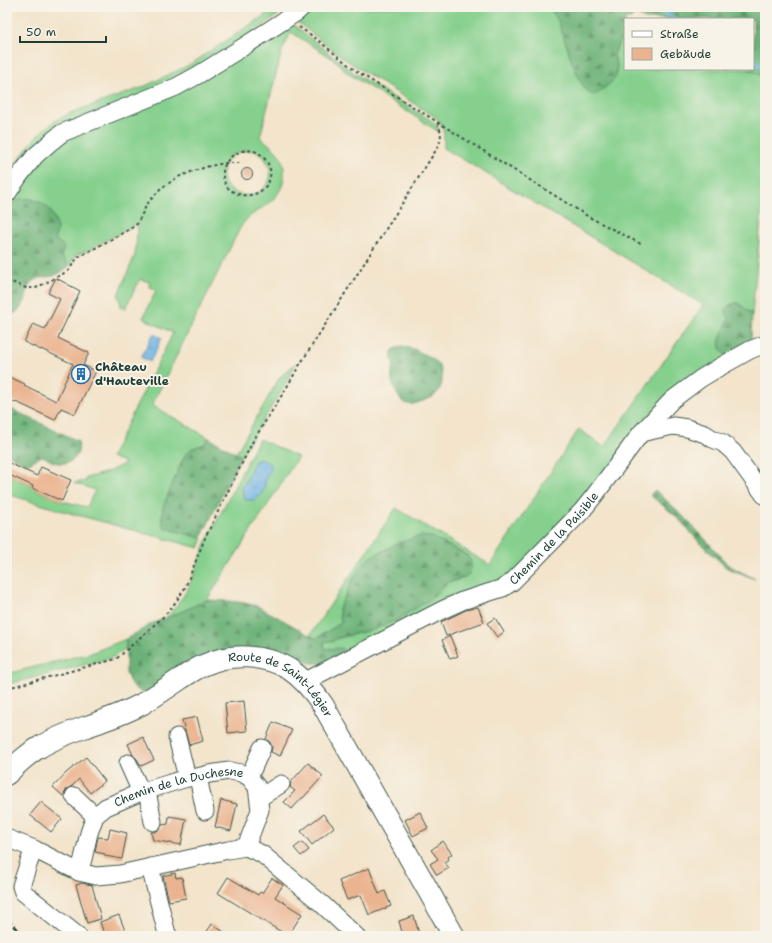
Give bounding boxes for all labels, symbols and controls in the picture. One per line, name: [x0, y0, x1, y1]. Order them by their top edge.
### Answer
scale bar: [20, 18, 106, 44]
legend: [624, 18, 754, 70]
text: 50 m: [26, 24, 56, 40]
text: Straße: [660, 26, 699, 42]
text: Gebäude: [660, 46, 711, 62]
place label: Château d'Hauteville: [95, 359, 169, 389]
building icon: Château d'Hauteville: [70, 363, 92, 385]
street label: Chemin de la Paisible: [506, 488, 602, 588]
street label: Route de Saint-Légier: [227, 649, 336, 720]
street label: Chemin de la Duchesne: [111, 763, 245, 811]

